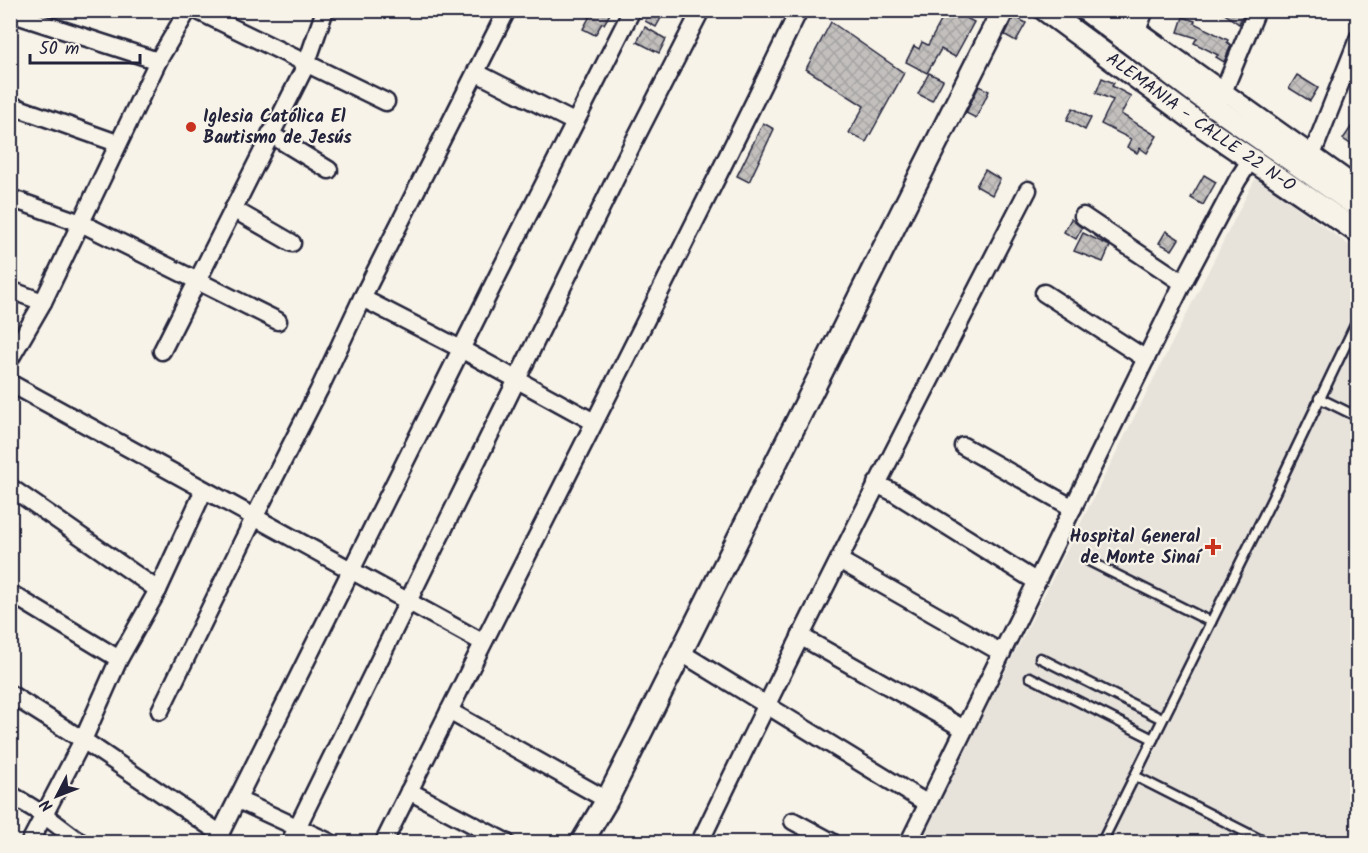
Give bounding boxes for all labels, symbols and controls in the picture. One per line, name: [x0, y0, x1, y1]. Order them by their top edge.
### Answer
scale bar: [30, 27, 140, 65]
text: 50 m: [39, 35, 79, 64]
street label: ALEMANIA - CALLE 22 N-O: [1100, 45, 1301, 200]
place label: Iglesia Católica El Bautismo de Jesús: [203, 103, 352, 153]
marker: Iglesia Católica El Bautismo de Jesús: [184, 120, 198, 134]
place label: Hospital General de Monte Sinaí: [1070, 523, 1203, 573]
marker: Hospital General de Monte Sinaí: [1204, 538, 1222, 556]
north arrow: [27, 766, 87, 826]
text: N: [34, 793, 60, 817]

